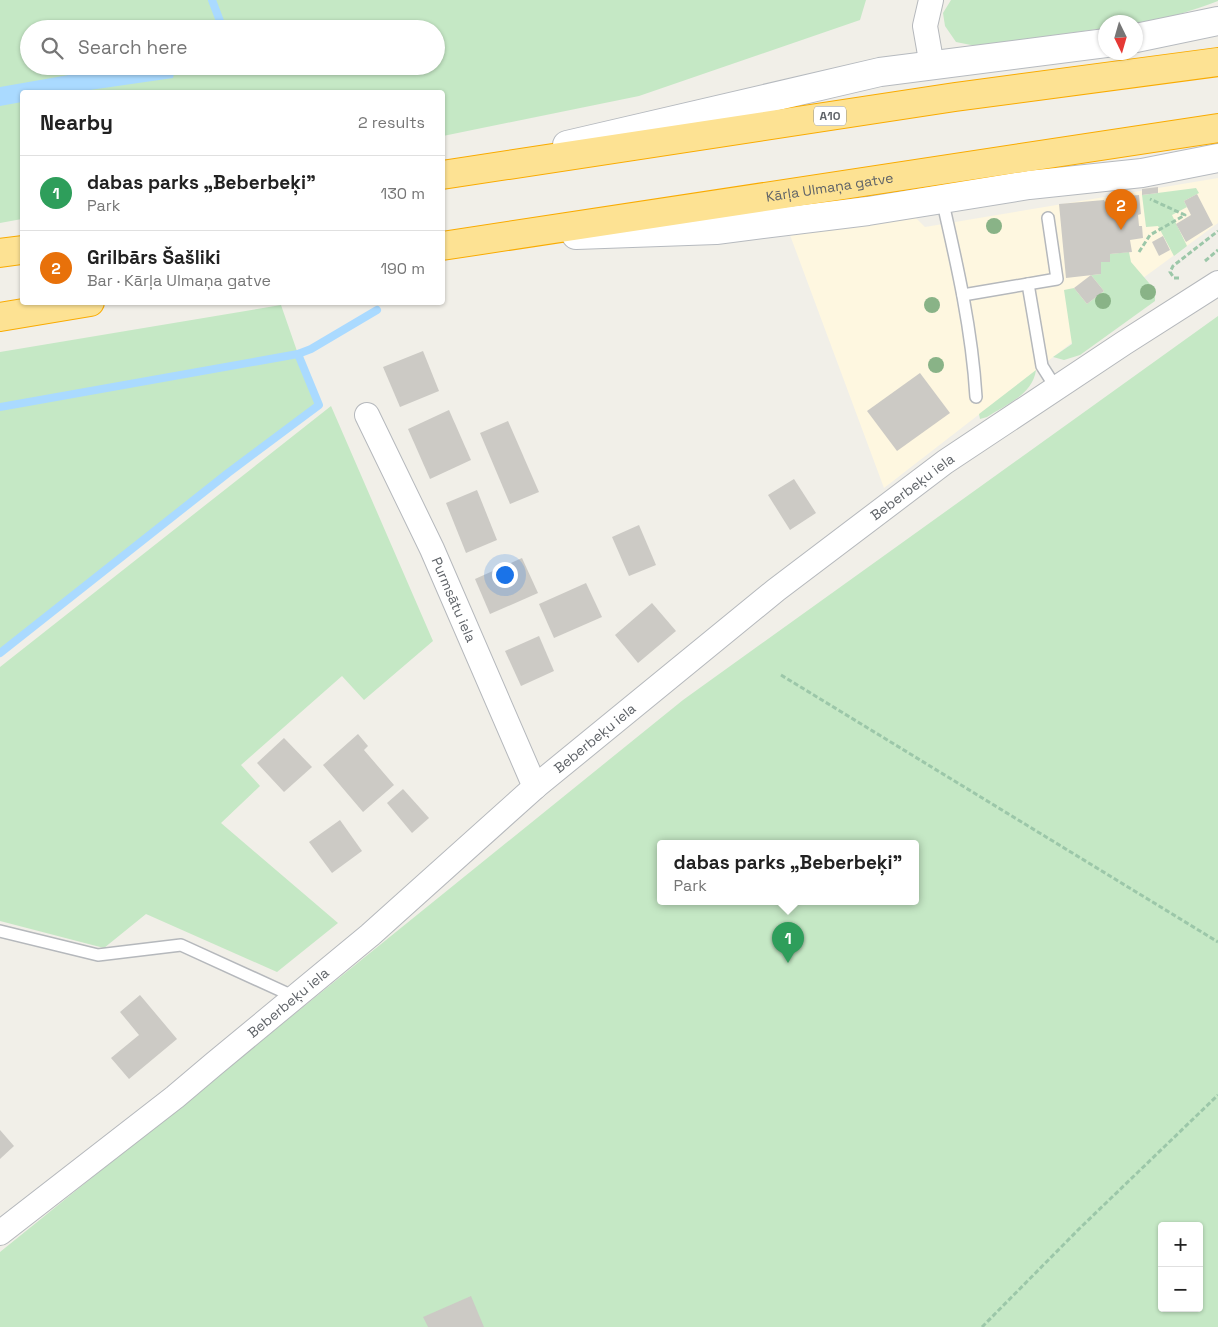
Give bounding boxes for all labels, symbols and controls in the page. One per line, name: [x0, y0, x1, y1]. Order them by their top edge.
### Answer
north arrow: [1098, 15, 1143, 60]
search box: [20, 20, 445, 75]
icon: search: [38, 34, 66, 62]
text: Search here: [78, 35, 188, 60]
road number: A10: [814, 106, 846, 125]
text: Nearby: [40, 109, 113, 136]
text: 2 results: [358, 112, 425, 133]
street label: Kārļa Ulmaņa gatve: [765, 168, 895, 206]
text: dabas parks „Beberbeķi”: [87, 170, 316, 195]
text: 1: [52, 183, 60, 204]
text: 130 m: [381, 183, 425, 204]
pin: 2: [1105, 189, 1137, 230]
text: Park: [87, 195, 120, 216]
text: Grilbārs Šašliki: [87, 245, 221, 270]
text: 2: [51, 258, 61, 279]
text: 190 m: [380, 258, 425, 279]
text: Bar · Kārļa Ulmaņa gatve: [87, 270, 271, 291]
street label: Beberbeķu iela: [867, 449, 958, 524]
street label: Purmsātu iela: [428, 554, 480, 645]
your location: [492, 562, 518, 588]
street label: Beberbeķu iela: [550, 699, 639, 777]
popup: [657, 840, 919, 905]
text: dabas parks „Beberbeķi”: [674, 850, 902, 875]
text: Park: [674, 875, 707, 896]
pin: 1: [772, 922, 804, 963]
street label: Beberbeķu iela: [244, 964, 333, 1042]
map controls: [1158, 1222, 1203, 1312]
button: +: [1158, 1222, 1203, 1267]
button: −: [1158, 1267, 1203, 1312]

